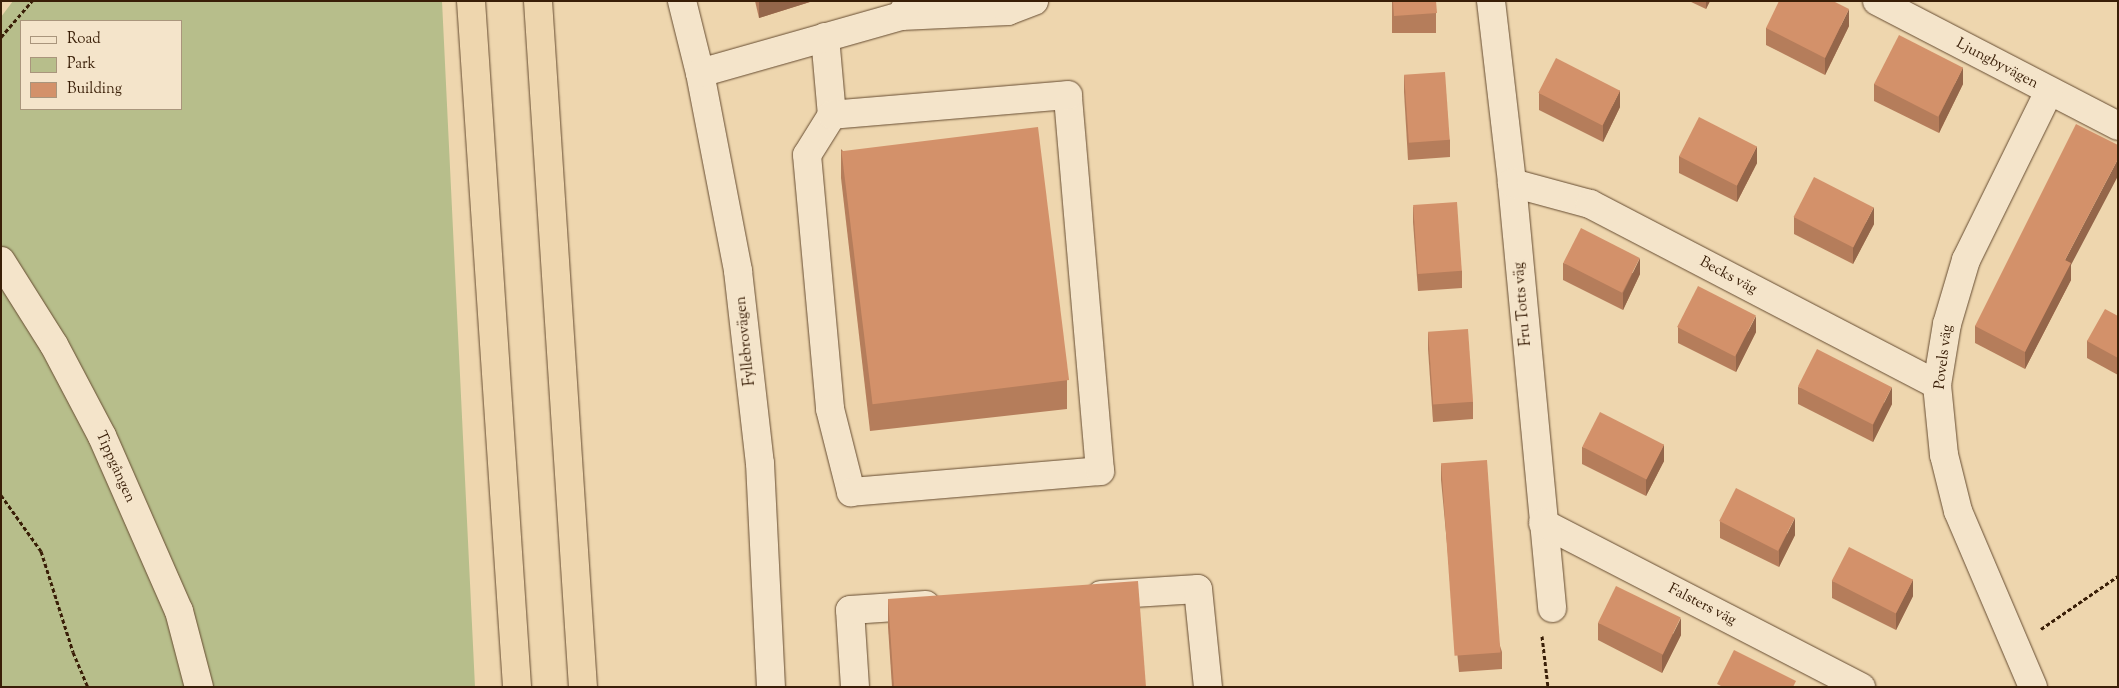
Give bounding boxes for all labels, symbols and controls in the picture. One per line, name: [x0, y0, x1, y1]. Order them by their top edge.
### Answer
legend: [20, 20, 182, 110]
text: Road: [67, 29, 101, 50]
street label: Ljungbyvägen: [1953, 35, 2041, 93]
text: Park: [67, 54, 96, 75]
text: Building: [67, 79, 122, 100]
street label: Becks väg: [1696, 253, 1760, 299]
street label: Fru Totts väg: [1510, 261, 1536, 347]
street label: Fyllebrovägen: [732, 295, 760, 387]
street label: Povels väg: [1931, 324, 1957, 390]
street label: Tippgången: [91, 428, 139, 506]
street label: Falsters väg: [1665, 580, 1739, 630]

